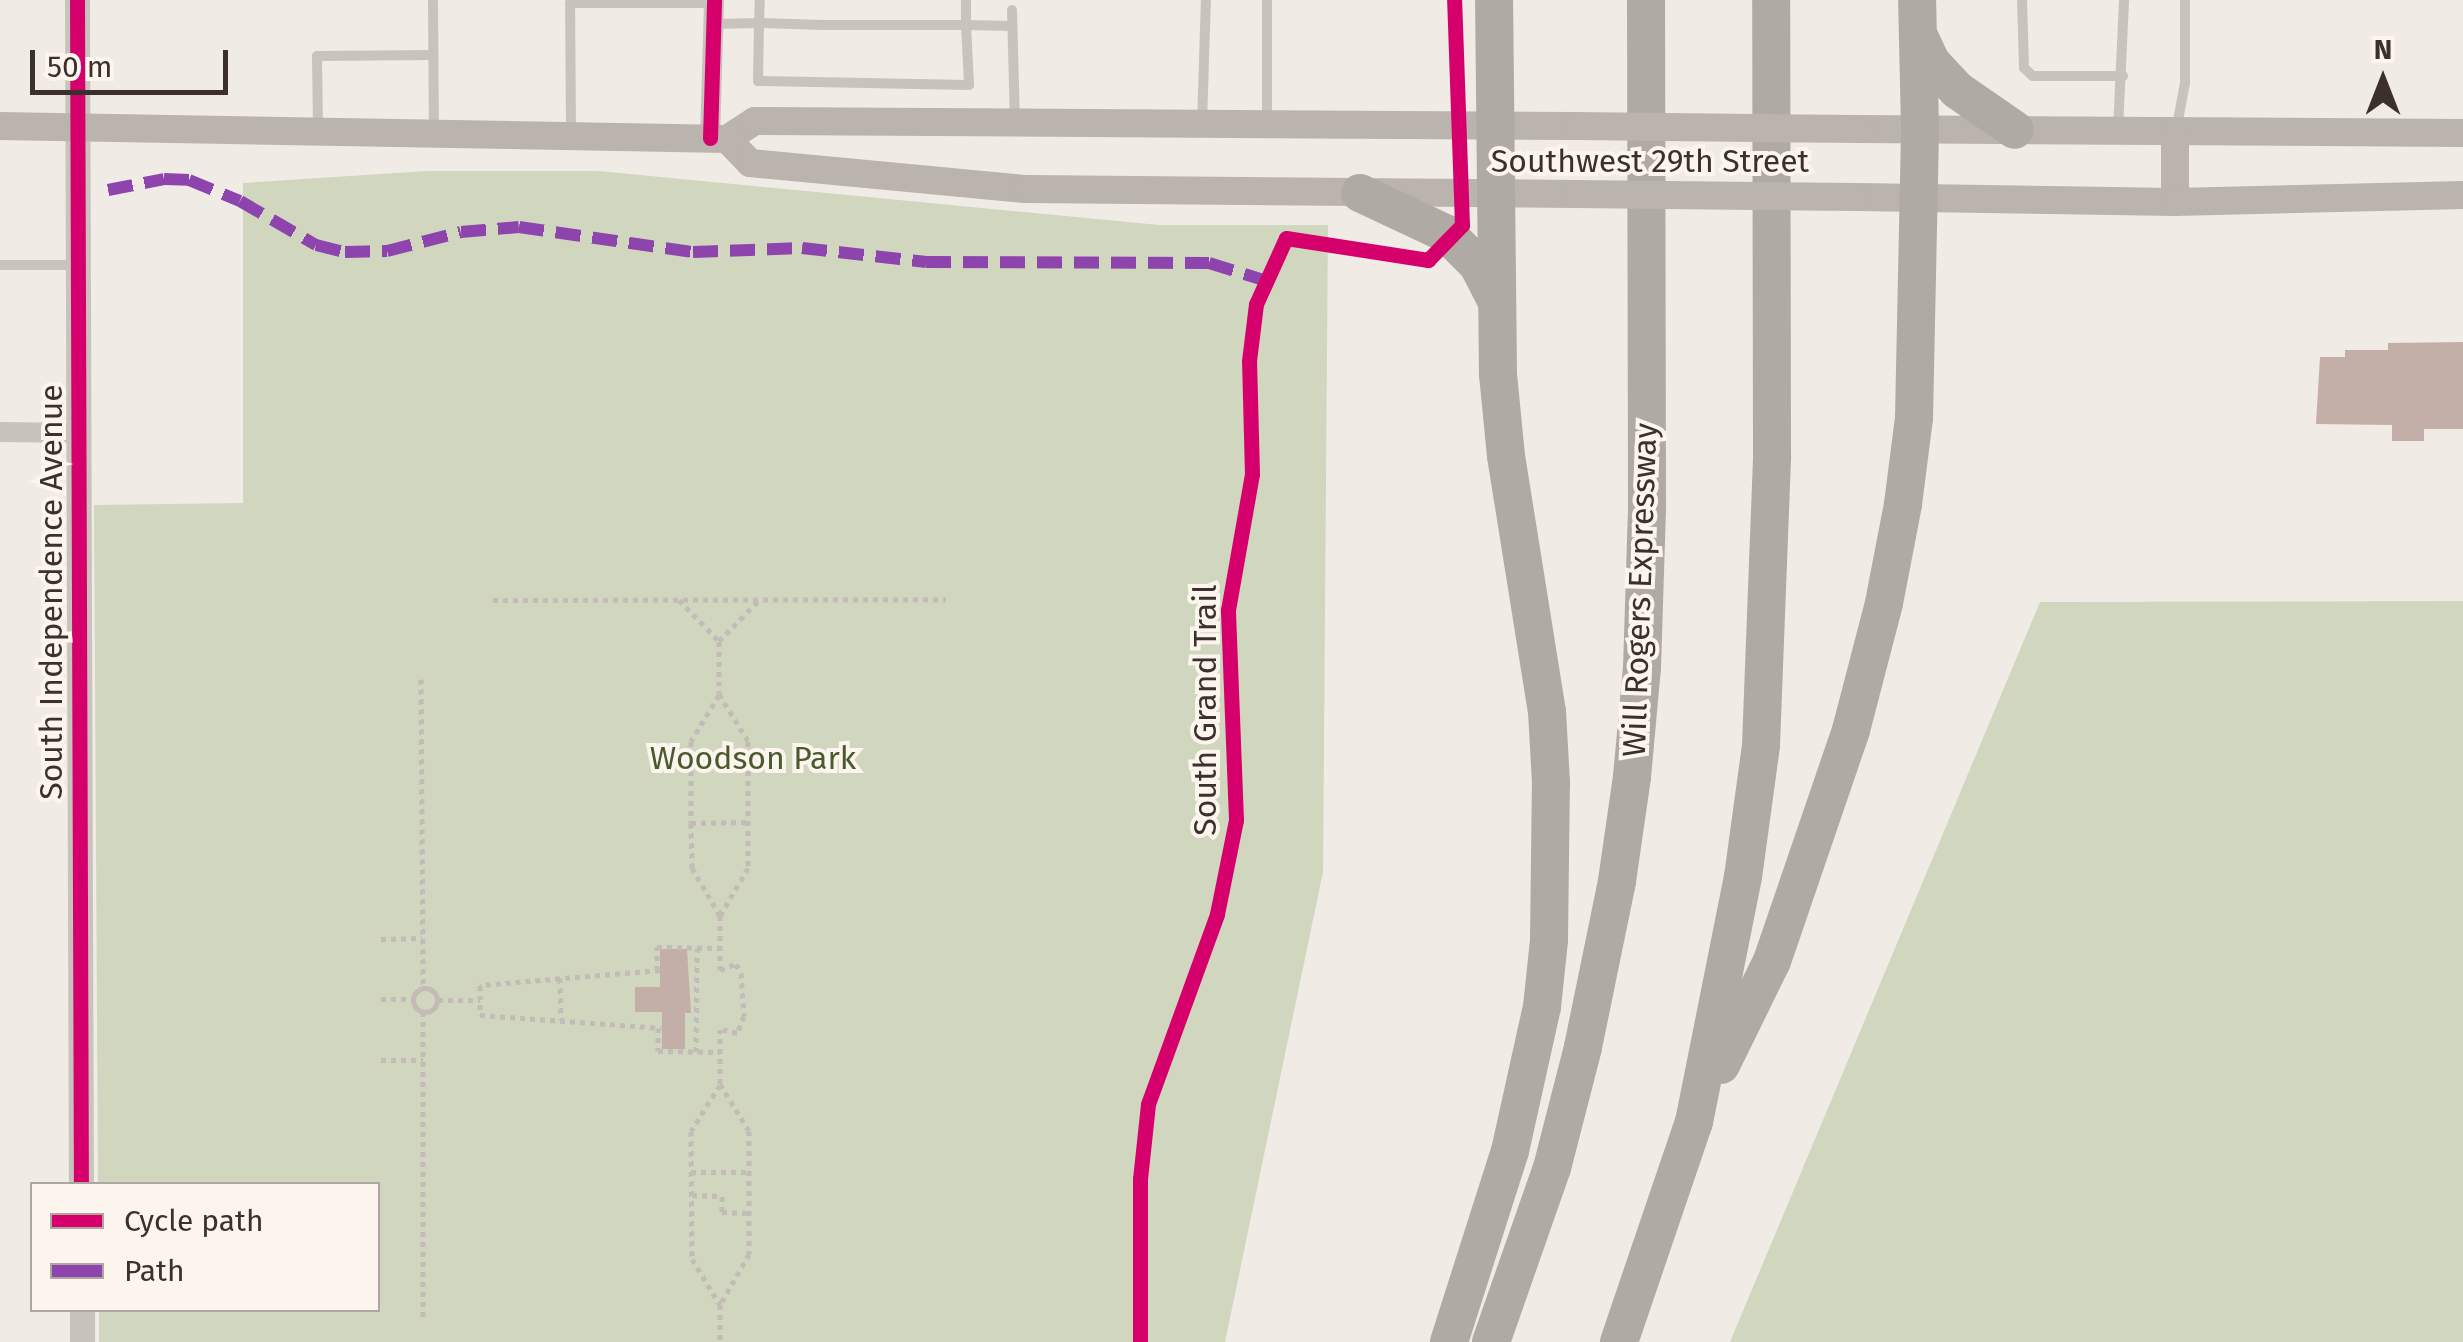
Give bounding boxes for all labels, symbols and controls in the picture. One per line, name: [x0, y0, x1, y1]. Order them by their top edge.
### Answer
scale bar: [35, 30, 232, 92]
north arrow: [2333, 30, 2433, 130]
text: N: [2374, 33, 2392, 66]
text: 50 m: [47, 49, 112, 85]
street label: Southwest 29th Street: [1491, 142, 1809, 180]
street label: South Independence Avenue: [32, 384, 70, 800]
street label: Will Rogers Expressway: [1615, 422, 1665, 758]
street label: South Grand Trail: [1186, 584, 1224, 836]
park label: Woodson Park: [650, 739, 856, 777]
legend: [30, 1182, 380, 1312]
text: Cycle path: [124, 1203, 263, 1239]
text: Path: [124, 1253, 185, 1289]

